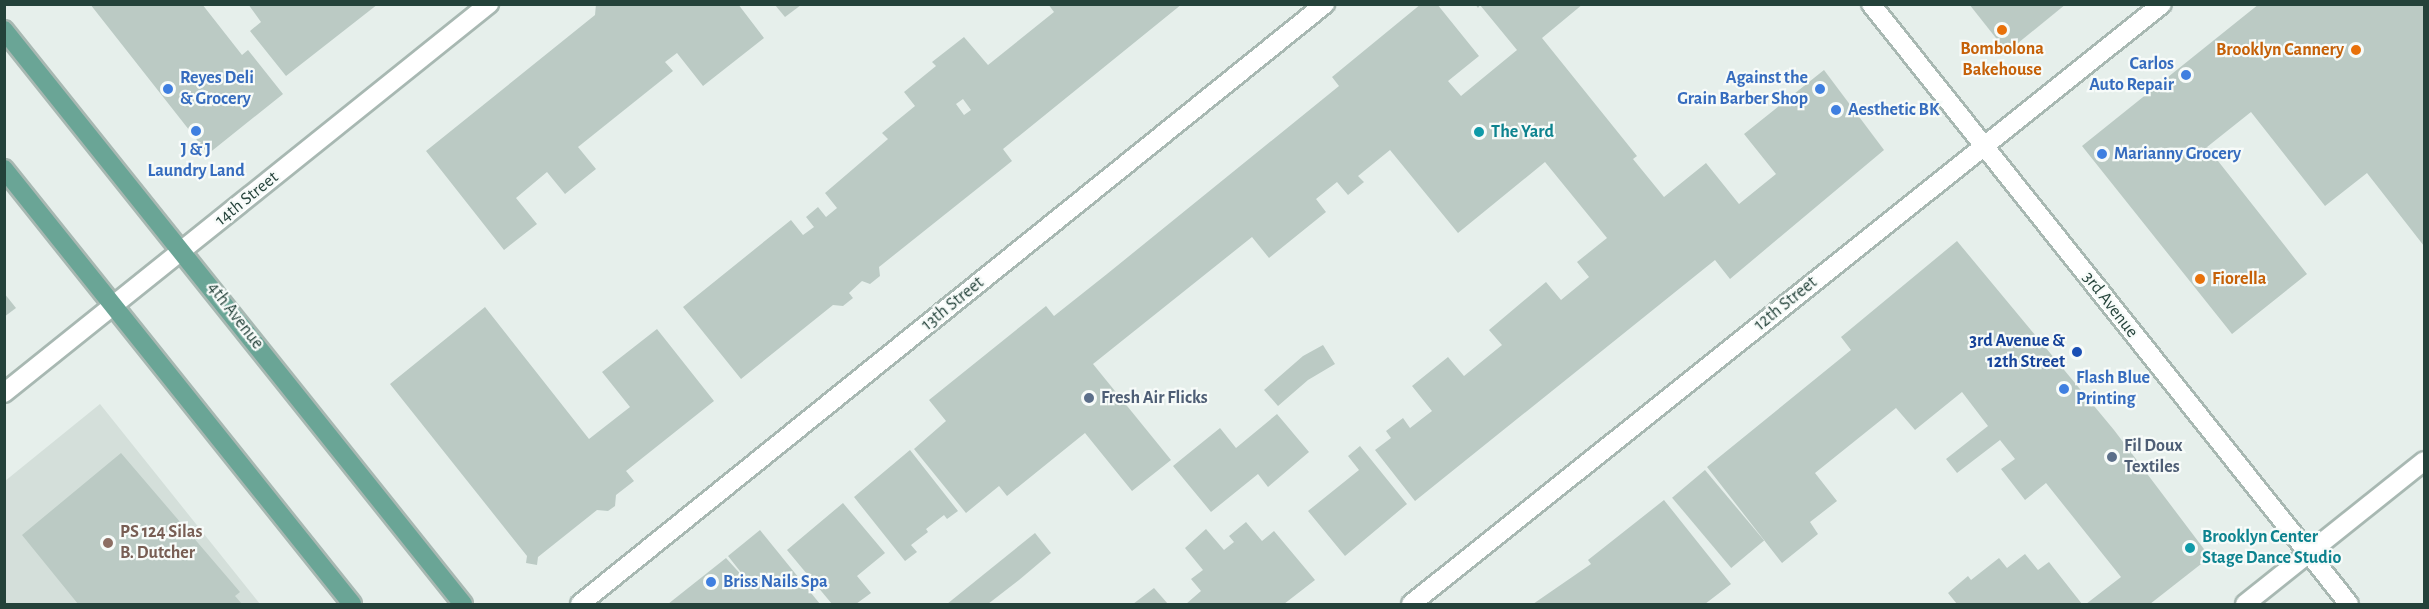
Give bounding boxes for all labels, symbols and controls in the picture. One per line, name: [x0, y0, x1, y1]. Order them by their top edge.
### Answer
marker: Bombolona Bakehouse: [1995, 23, 2009, 37]
place label: Bombolona Bakehouse: [1960, 39, 2044, 82]
place label: Brooklyn Cannery: [2216, 39, 2344, 61]
marker: Brooklyn Cannery: [2349, 43, 2363, 57]
place label: Carlos Auto Repair: [2089, 54, 2174, 97]
place label: Reyes Deli & Grocery: [180, 68, 254, 110]
place label: Against the Grain Barber Shop: [1677, 68, 1808, 110]
marker: Carlos Auto Repair: [2179, 68, 2193, 82]
marker: Reyes Deli & Grocery: [161, 82, 175, 96]
marker: Against the Grain Barber Shop: [1813, 82, 1827, 96]
place label: Aesthetic BK: [1848, 99, 1939, 121]
marker: Aesthetic BK: [1829, 103, 1843, 117]
place label: The Yard: [1491, 121, 1554, 143]
marker: J & J Laundry Land: [189, 124, 203, 138]
marker: The Yard: [1472, 125, 1486, 139]
place label: J & J Laundry Land: [147, 140, 245, 182]
place label: Marianny Grocery: [2114, 143, 2241, 165]
marker: Marianny Grocery: [2095, 147, 2109, 161]
street label: 14th Street: [211, 167, 283, 231]
street label: 3rd Avenue: [2077, 268, 2143, 342]
place label: Fiorella: [2212, 268, 2267, 290]
street label: 13th Street: [917, 272, 989, 336]
street label: 12th Street: [1750, 272, 1822, 336]
marker: Fiorella: [2193, 272, 2207, 286]
street label: 4th Avenue: [202, 278, 268, 354]
place label: 3rd Avenue & 12th Street: [1969, 331, 2065, 374]
marker: 3rd Avenue & 12th Street: [2070, 345, 2084, 359]
place label: Flash Blue Printing: [2076, 368, 2150, 410]
marker: Flash Blue Printing: [2057, 382, 2071, 396]
place label: Fresh Air Flicks: [1101, 387, 1208, 409]
marker: Fresh Air Flicks: [1082, 391, 1096, 405]
place label: Fil Doux Textiles: [2124, 436, 2183, 478]
marker: Fil Doux Textiles: [2105, 450, 2119, 464]
place label: PS 124 Silas B. Dutcher: [120, 522, 202, 564]
place label: Brooklyn Center Stage Dance Studio: [2202, 527, 2341, 570]
marker: PS 124 Silas B. Dutcher: [101, 536, 115, 550]
marker: Brooklyn Center Stage Dance Studio: [2183, 541, 2197, 555]
place label: Briss Nails Spa: [723, 571, 828, 593]
marker: Briss Nails Spa: [704, 575, 718, 589]

